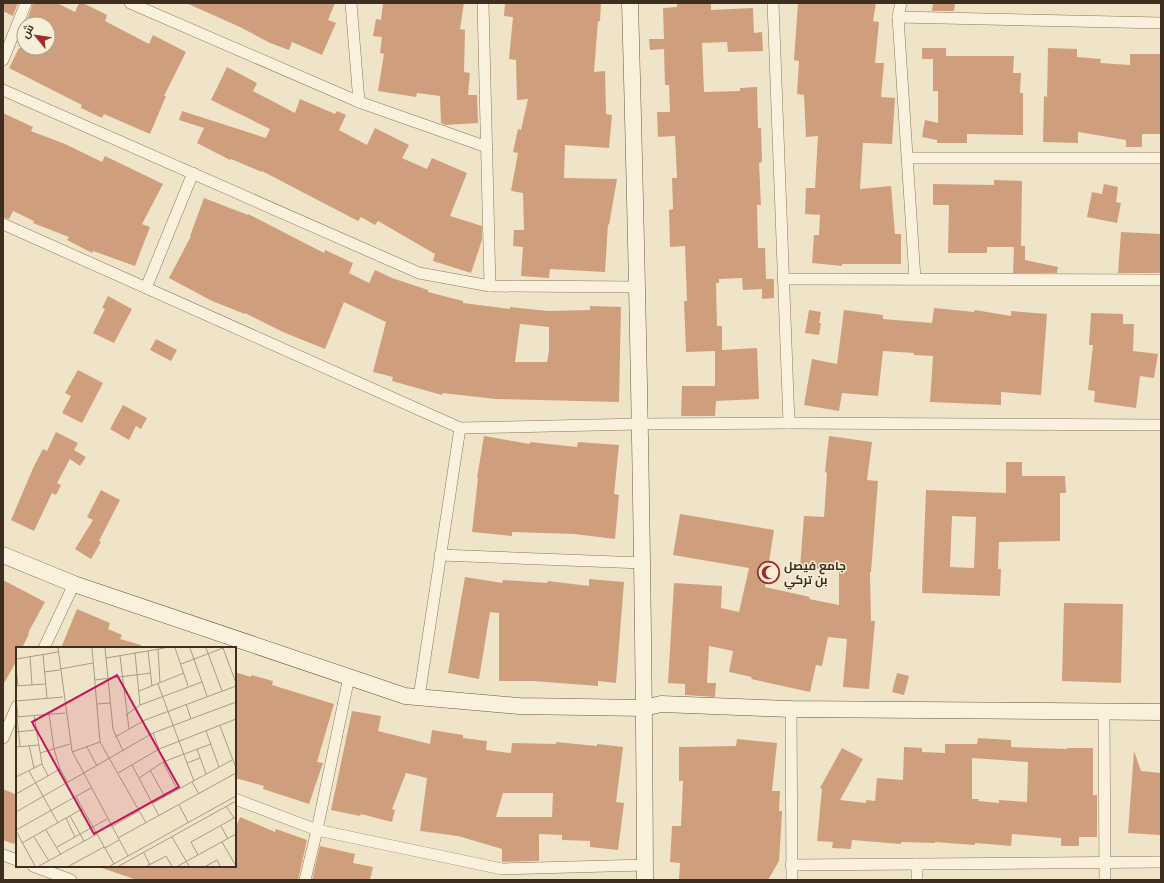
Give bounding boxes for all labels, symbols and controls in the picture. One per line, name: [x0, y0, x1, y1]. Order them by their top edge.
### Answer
north arrow: [16, 16, 56, 56]
text: ش: [19, 22, 37, 41]
place label: جامع فيصل بن تركي: [784, 559, 846, 590]
mosque icon: جامع فيصل بن تركي: [755, 560, 781, 586]
inset map: [16, 647, 236, 867]

